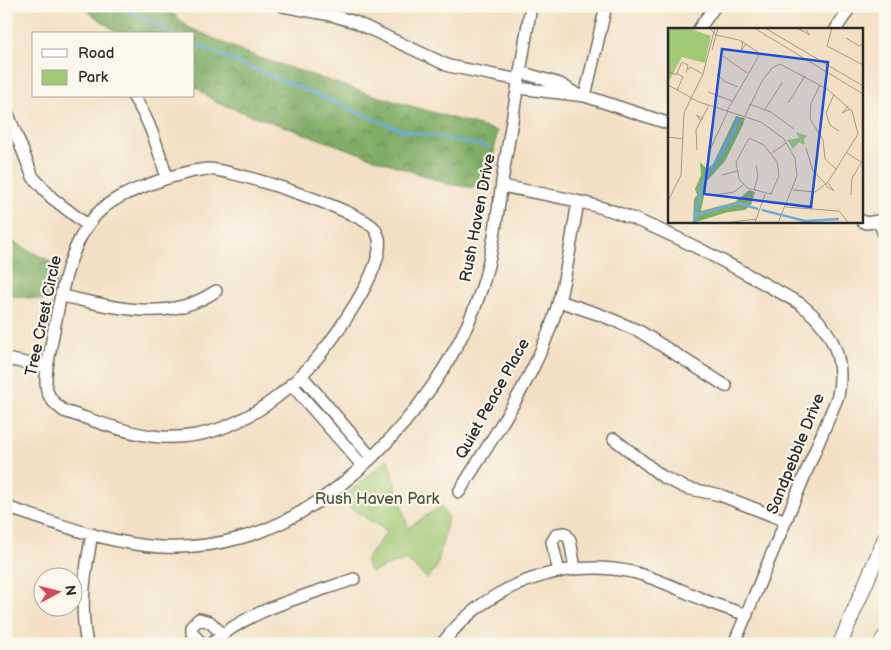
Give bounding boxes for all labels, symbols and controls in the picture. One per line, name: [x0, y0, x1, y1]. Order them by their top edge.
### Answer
inset map: [668, 28, 864, 222]
legend: [32, 32, 195, 98]
text: Road: [78, 44, 114, 63]
text: Park: [78, 68, 109, 87]
street label: Rush Haven Drive: [456, 152, 500, 284]
street label: Tree Crest Circle: [22, 253, 66, 378]
street label: Quiet Peace Place: [452, 335, 534, 463]
street label: Sandpebble Drive: [763, 390, 829, 517]
park label: Rush Haven Park: [315, 490, 439, 509]
north arrow: [32, 568, 82, 618]
text: N: [61, 584, 79, 597]

